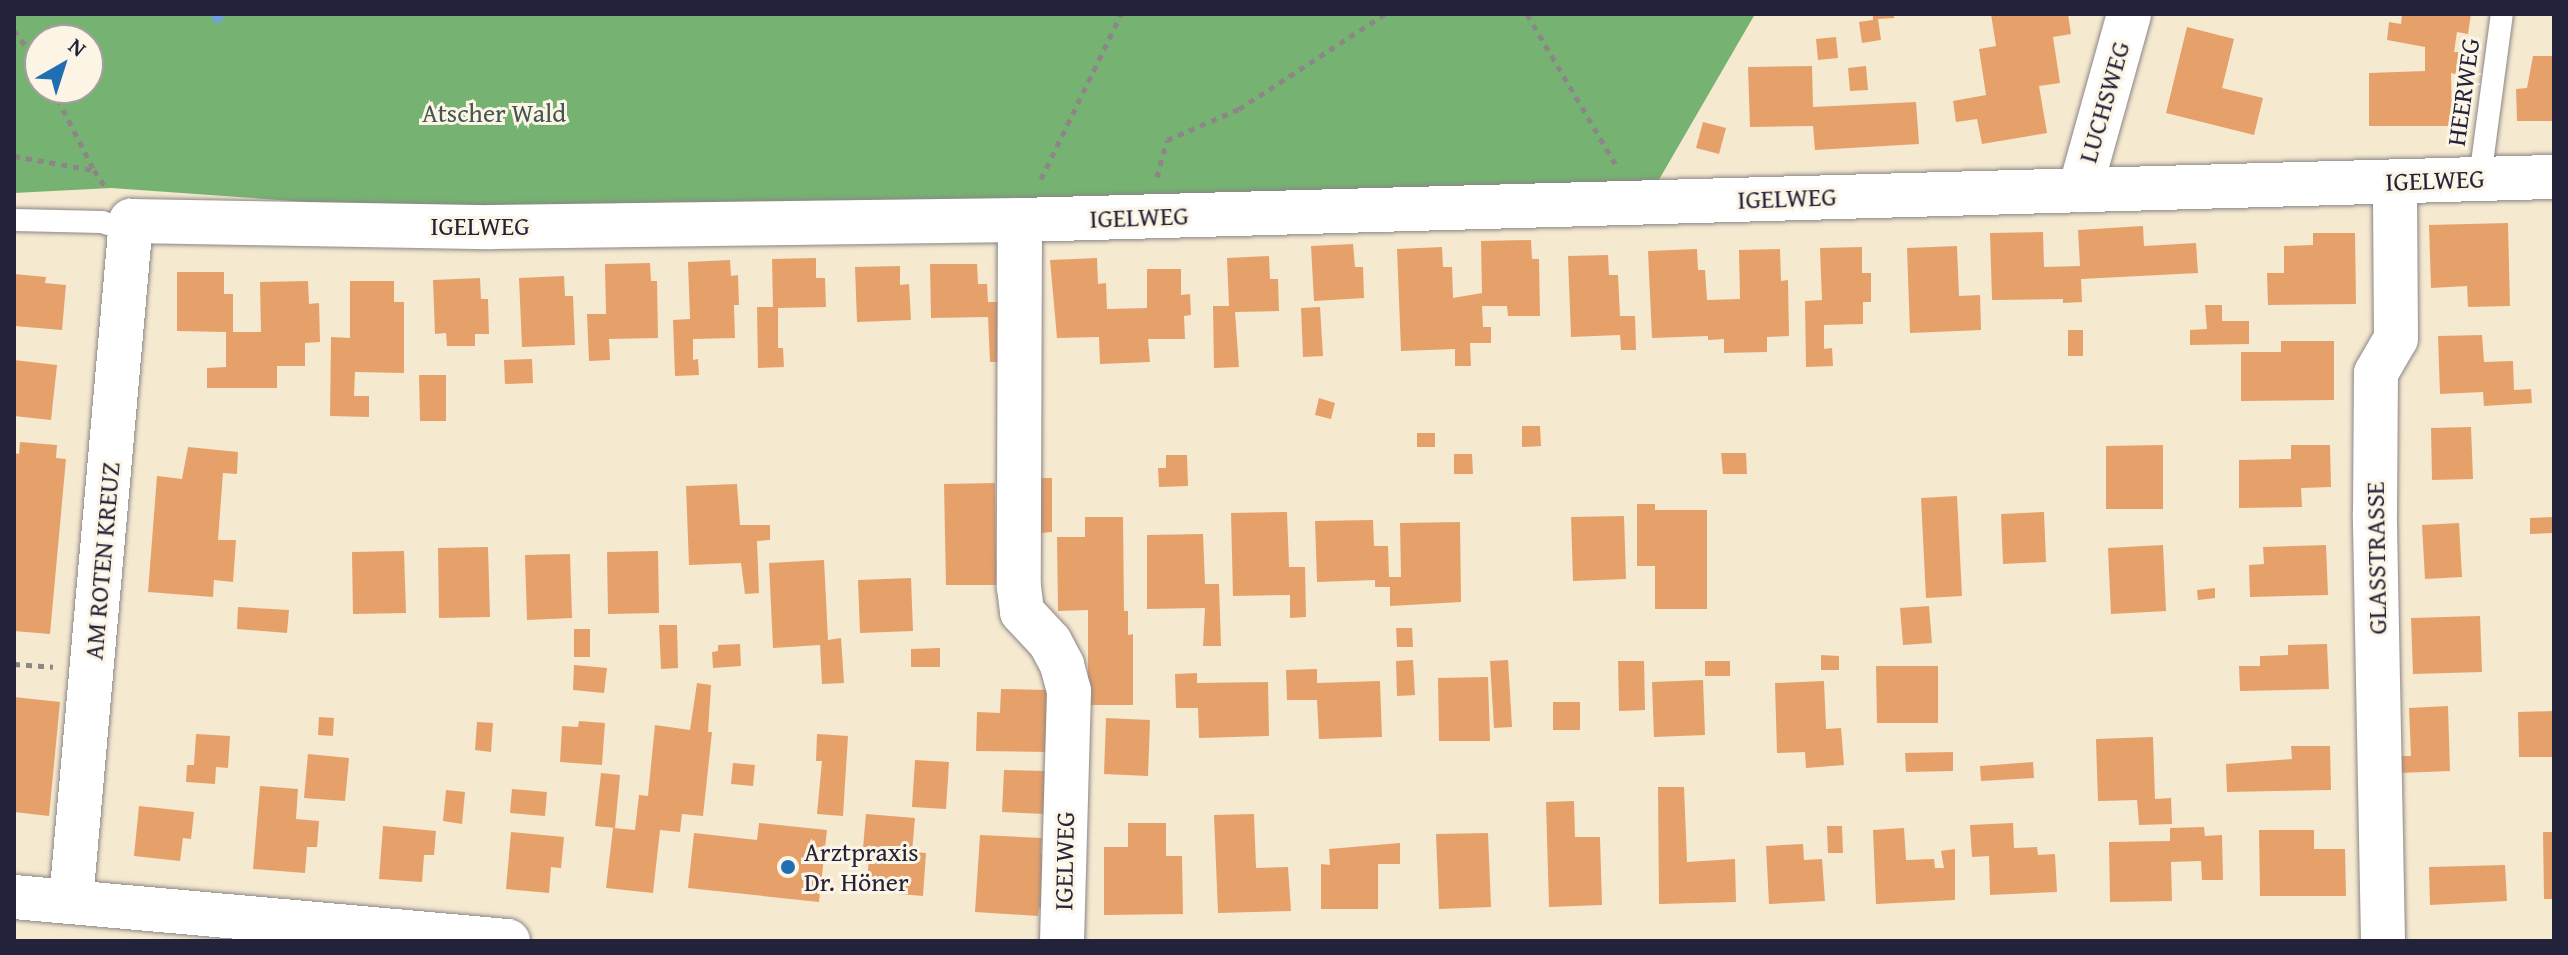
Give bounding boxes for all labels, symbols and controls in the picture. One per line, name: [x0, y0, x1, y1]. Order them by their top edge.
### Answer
north arrow: [24, 24, 104, 104]
text: N: [62, 30, 94, 64]
street label: HEERWEG: [2440, 36, 2486, 148]
street label: LUCHSWEG: [2072, 38, 2136, 166]
park label: Atscher Wald: [422, 97, 566, 129]
street label: IGELWEG: [2385, 163, 2485, 197]
street label: IGELWEG: [1737, 181, 1837, 215]
street label: IGELWEG: [1089, 200, 1189, 234]
street label: IGELWEG: [431, 210, 529, 242]
street label: AM ROTEN KREUZ: [78, 461, 126, 661]
street label: GLASSTRASSE: [2359, 481, 2393, 635]
street label: IGELWEG: [1048, 811, 1080, 911]
place label: Arztpraxis Dr. Höner: [804, 836, 919, 898]
marker: Arztpraxis Dr. Höner: [779, 858, 797, 876]

